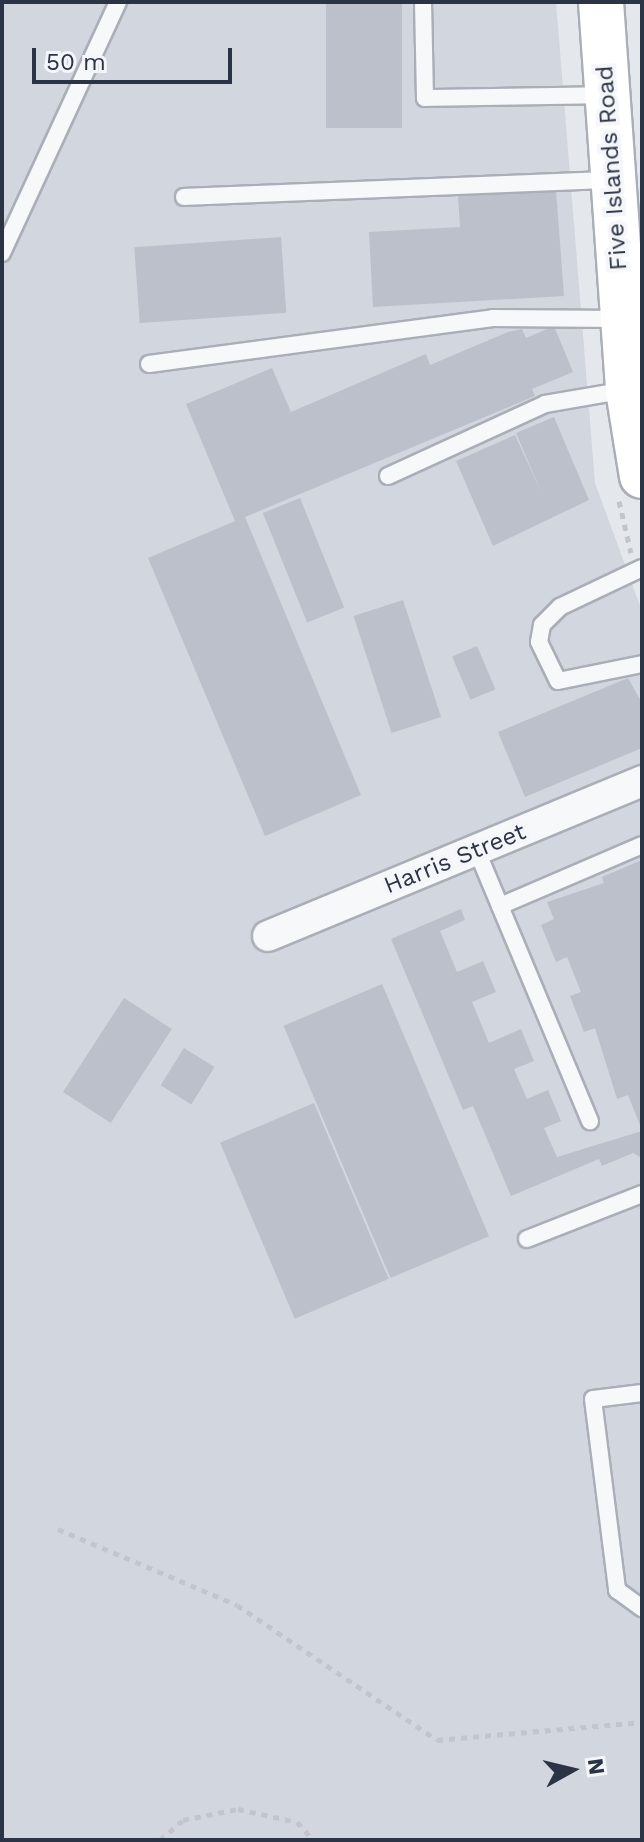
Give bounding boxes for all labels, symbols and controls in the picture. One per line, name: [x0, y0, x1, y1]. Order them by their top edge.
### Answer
scale bar: [36, 32, 236, 82]
text: 50 m: [46, 48, 106, 76]
street label: Five Islands Road: [590, 65, 634, 271]
street label: Harris Street: [380, 818, 530, 900]
north arrow: [532, 1730, 612, 1810]
text: N: [583, 1757, 610, 1776]

